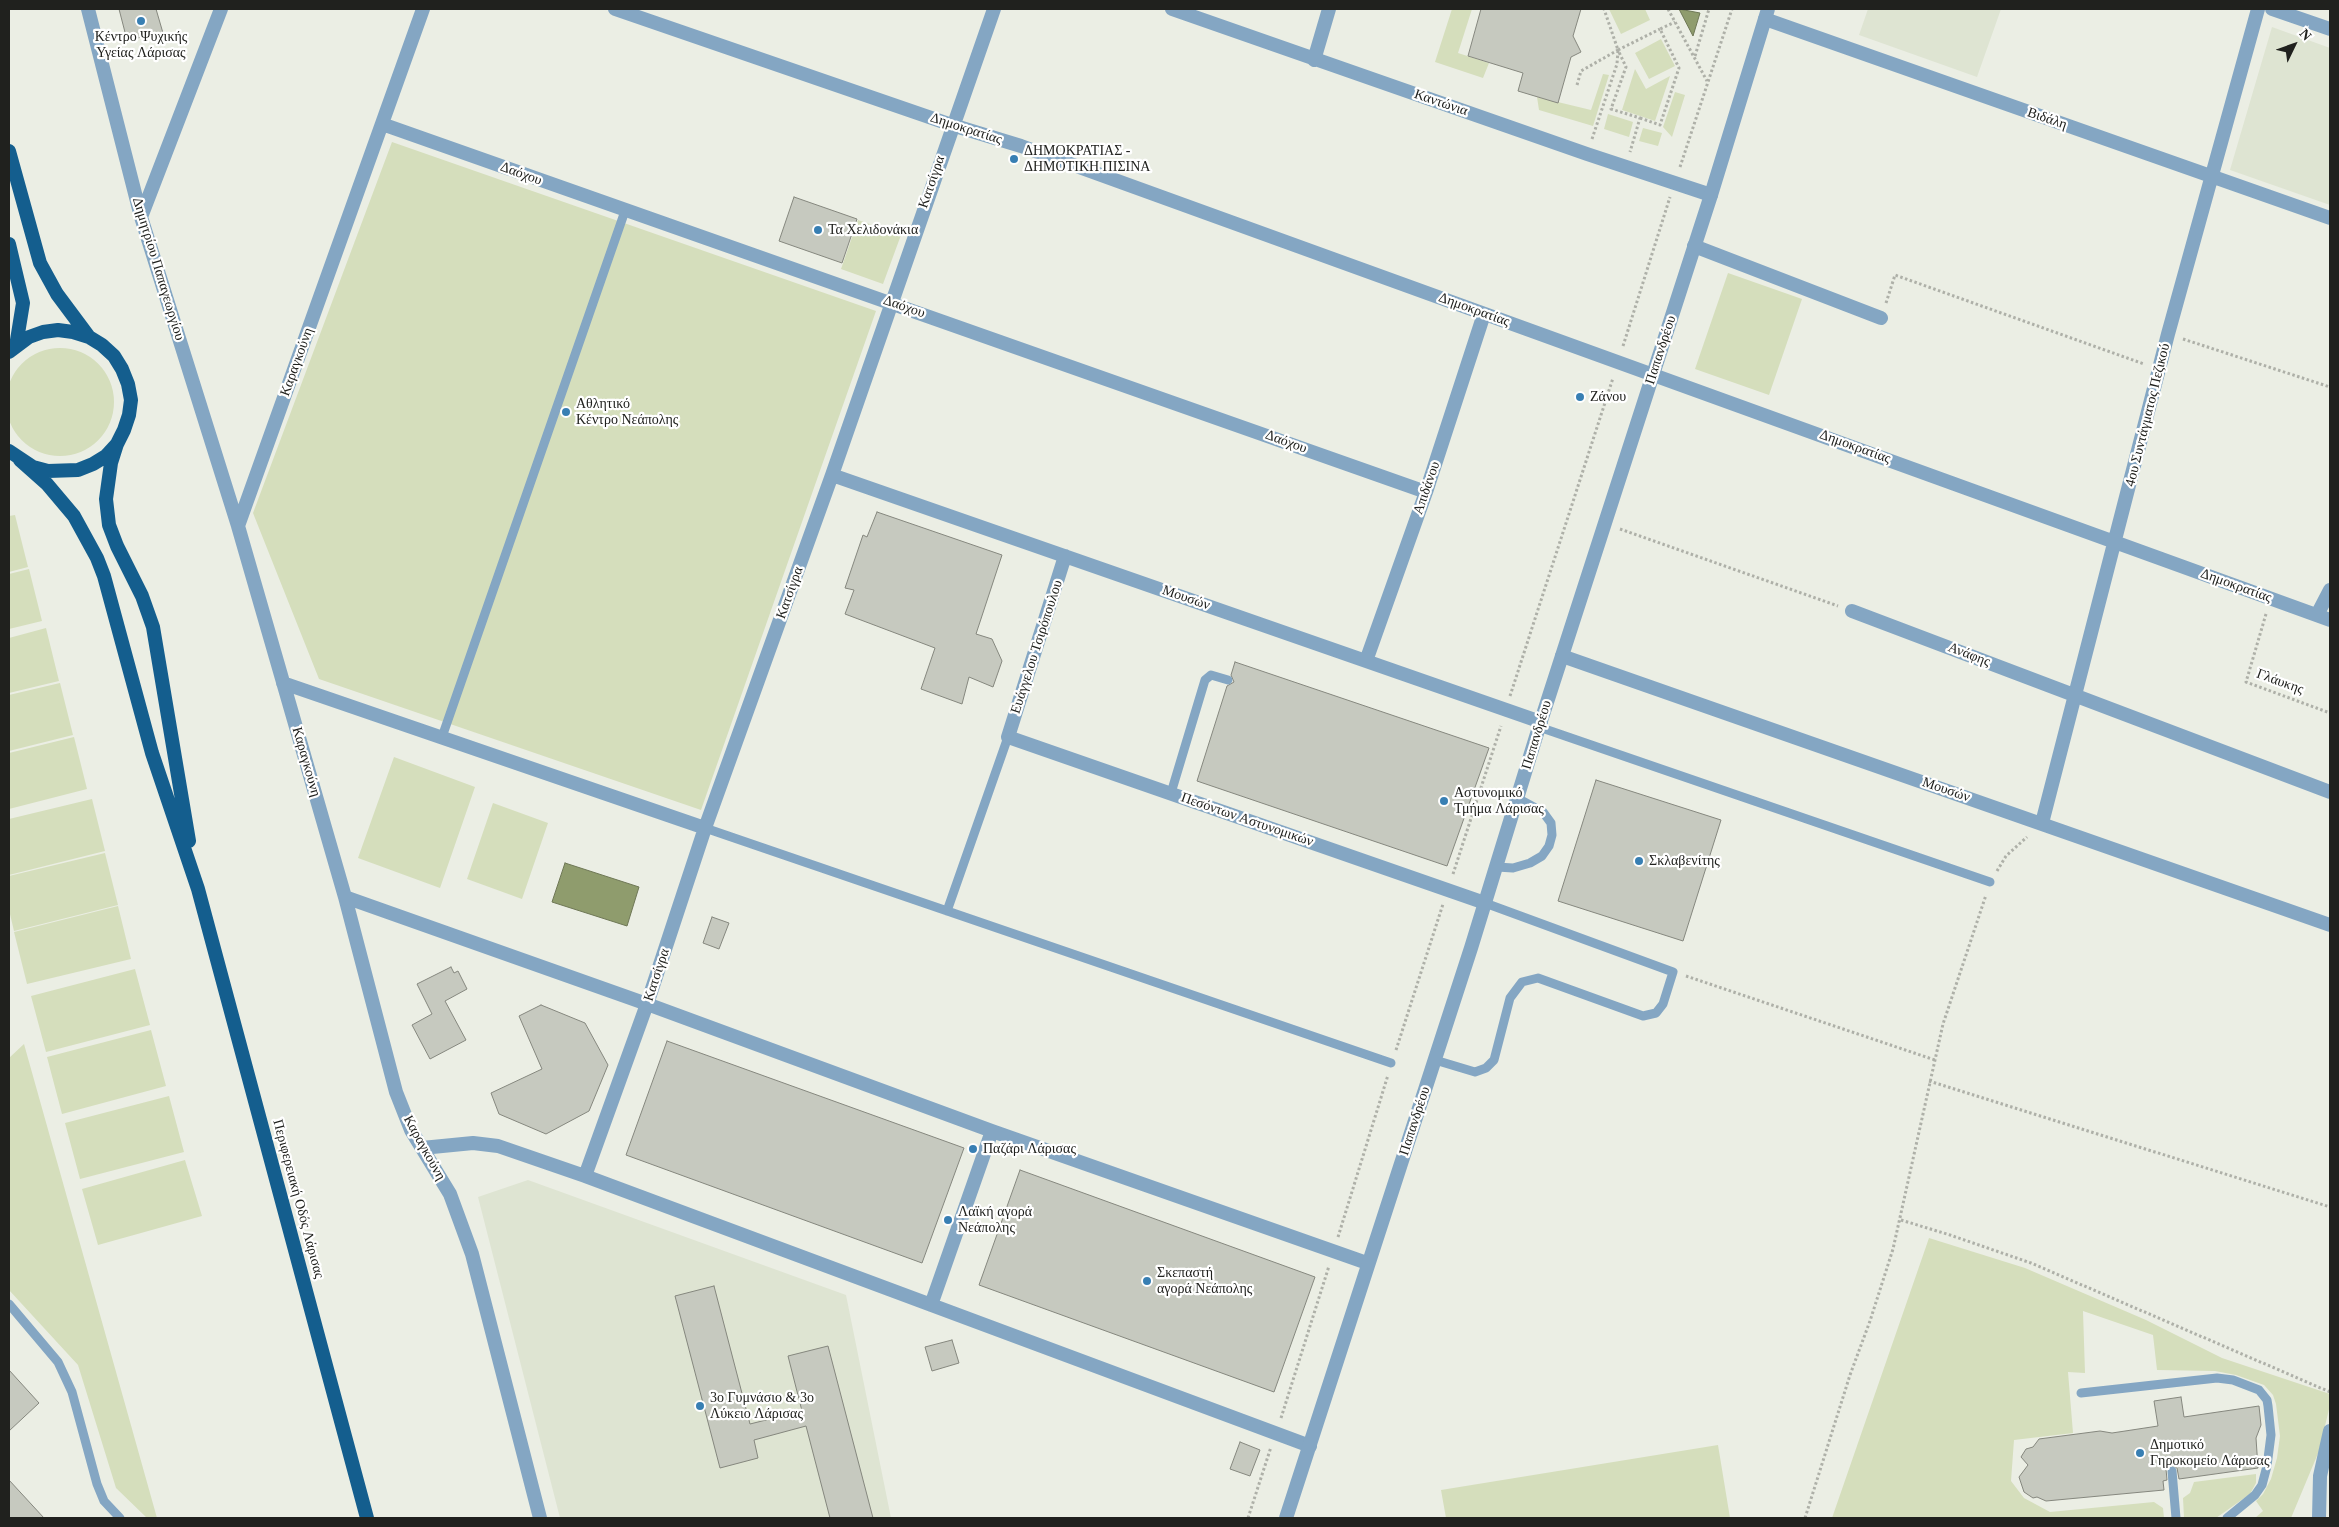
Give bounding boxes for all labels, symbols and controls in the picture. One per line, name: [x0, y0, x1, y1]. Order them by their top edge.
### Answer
marker: Κέντρο Ψυχικής Υγείας Λάρισας: [135, 15, 147, 27]
north arrow: [2269, 20, 2319, 70]
text: N: [2297, 26, 2314, 43]
place label: Κέντρο Ψυχικής Υγείας Λάρισας: [95, 29, 187, 62]
street label: Καντώνια: [1412, 86, 1470, 120]
street label: Βιδάλη: [2025, 104, 2069, 134]
street label: Δημοκρατίας: [928, 110, 1004, 148]
place label: ΔΗΜΟΚΡΑΤΙΑΣ - ΔΗΜΟΤΙΚΗ ΠΙΣΙΝΑ: [1024, 143, 1150, 176]
marker: ΔΗΜΟΚΡΑΤΙΑΣ - ΔΗΜΟΤΙΚΗ ΠΙΣΙΝΑ: [1008, 153, 1020, 165]
street label: Κατσίγρα: [915, 154, 949, 210]
street label: Δαόχου: [498, 159, 544, 189]
street label: Δημητρίου Παπαγεωργίου: [128, 195, 188, 343]
place label: Τα Χελιδονάκια: [828, 222, 918, 238]
marker: Τα Χελιδονάκια: [812, 224, 824, 236]
street label: Δημοκρατίας: [1436, 289, 1512, 331]
street label: Δαόχου: [881, 292, 927, 322]
street label: Παπανδρέου: [1642, 313, 1680, 387]
street label: Καραγκούνη: [277, 325, 317, 399]
street label: 4ου Συντάγματος Πεζικού: [2122, 342, 2174, 488]
place label: Ζάνου: [1590, 389, 1626, 405]
marker: Ζάνου: [1574, 391, 1586, 403]
place label: Αθλητικό Κέντρο Νεάπολης: [576, 396, 678, 428]
marker: Αθλητικό Κέντρο Νεάπολης: [560, 406, 572, 418]
street label: Δημοκρατίας: [1817, 426, 1893, 468]
street label: Δαόχου: [1263, 427, 1309, 457]
street label: Απιδάνου: [1410, 459, 1444, 517]
street label: Κατσίγρα: [773, 565, 807, 621]
street label: Δημοκρατίας: [2198, 565, 2274, 607]
street label: Ευάγγελου Τσιρόπουλου: [1007, 578, 1067, 716]
street label: Μουσών: [1160, 582, 1212, 614]
street label: Ανάφης: [1946, 639, 1992, 671]
street label: Γλάυκης: [2254, 666, 2306, 698]
street label: Παπανδρέου: [1519, 698, 1555, 772]
street label: Καραγκούνη: [288, 725, 324, 799]
street label: Μουσών: [1920, 774, 1972, 806]
place label: Αστυνομικό Τμήμα Λάρισας: [1454, 785, 1544, 818]
street label: Πεσόντων Αστυνομικών: [1179, 789, 1315, 851]
marker: Αστυνομικό Τμήμα Λάρισας: [1438, 795, 1450, 807]
place label: Σκλαβενίτης: [1649, 853, 1720, 869]
marker: Σκλαβενίτης: [1633, 855, 1645, 867]
street label: Κατσίγρα: [641, 947, 673, 1003]
street label: Παπανδρέου: [1396, 1084, 1434, 1158]
street label: Καραγκούνη: [399, 1113, 449, 1183]
street label: Περιφερειακή Οδός Λάρισας: [269, 1118, 327, 1280]
place label: Παζάρι Λάρισας: [983, 1141, 1076, 1157]
marker: Παζάρι Λάρισας: [967, 1143, 979, 1155]
place label: Λαϊκή αγορά Νεάπολης: [958, 1204, 1032, 1236]
marker: Λαϊκή αγορά Νεάπολης: [942, 1214, 954, 1226]
place label: Σκεπαστή αγορά Νεάπολης: [1157, 1265, 1252, 1298]
marker: Σκεπαστή αγορά Νεάπολης: [1141, 1275, 1153, 1287]
place label: 3ο Γυμνάσιο & 3ο Λύκειο Λάρισας: [710, 1390, 814, 1422]
marker: 3ο Γυμνάσιο & 3ο Λύκειο Λάρισας: [694, 1400, 706, 1412]
place label: Δημοτικό Γηροκομείο Λάρισας: [2150, 1437, 2269, 1470]
marker: Δημοτικό Γηροκομείο Λάρισας: [2134, 1447, 2146, 1459]

